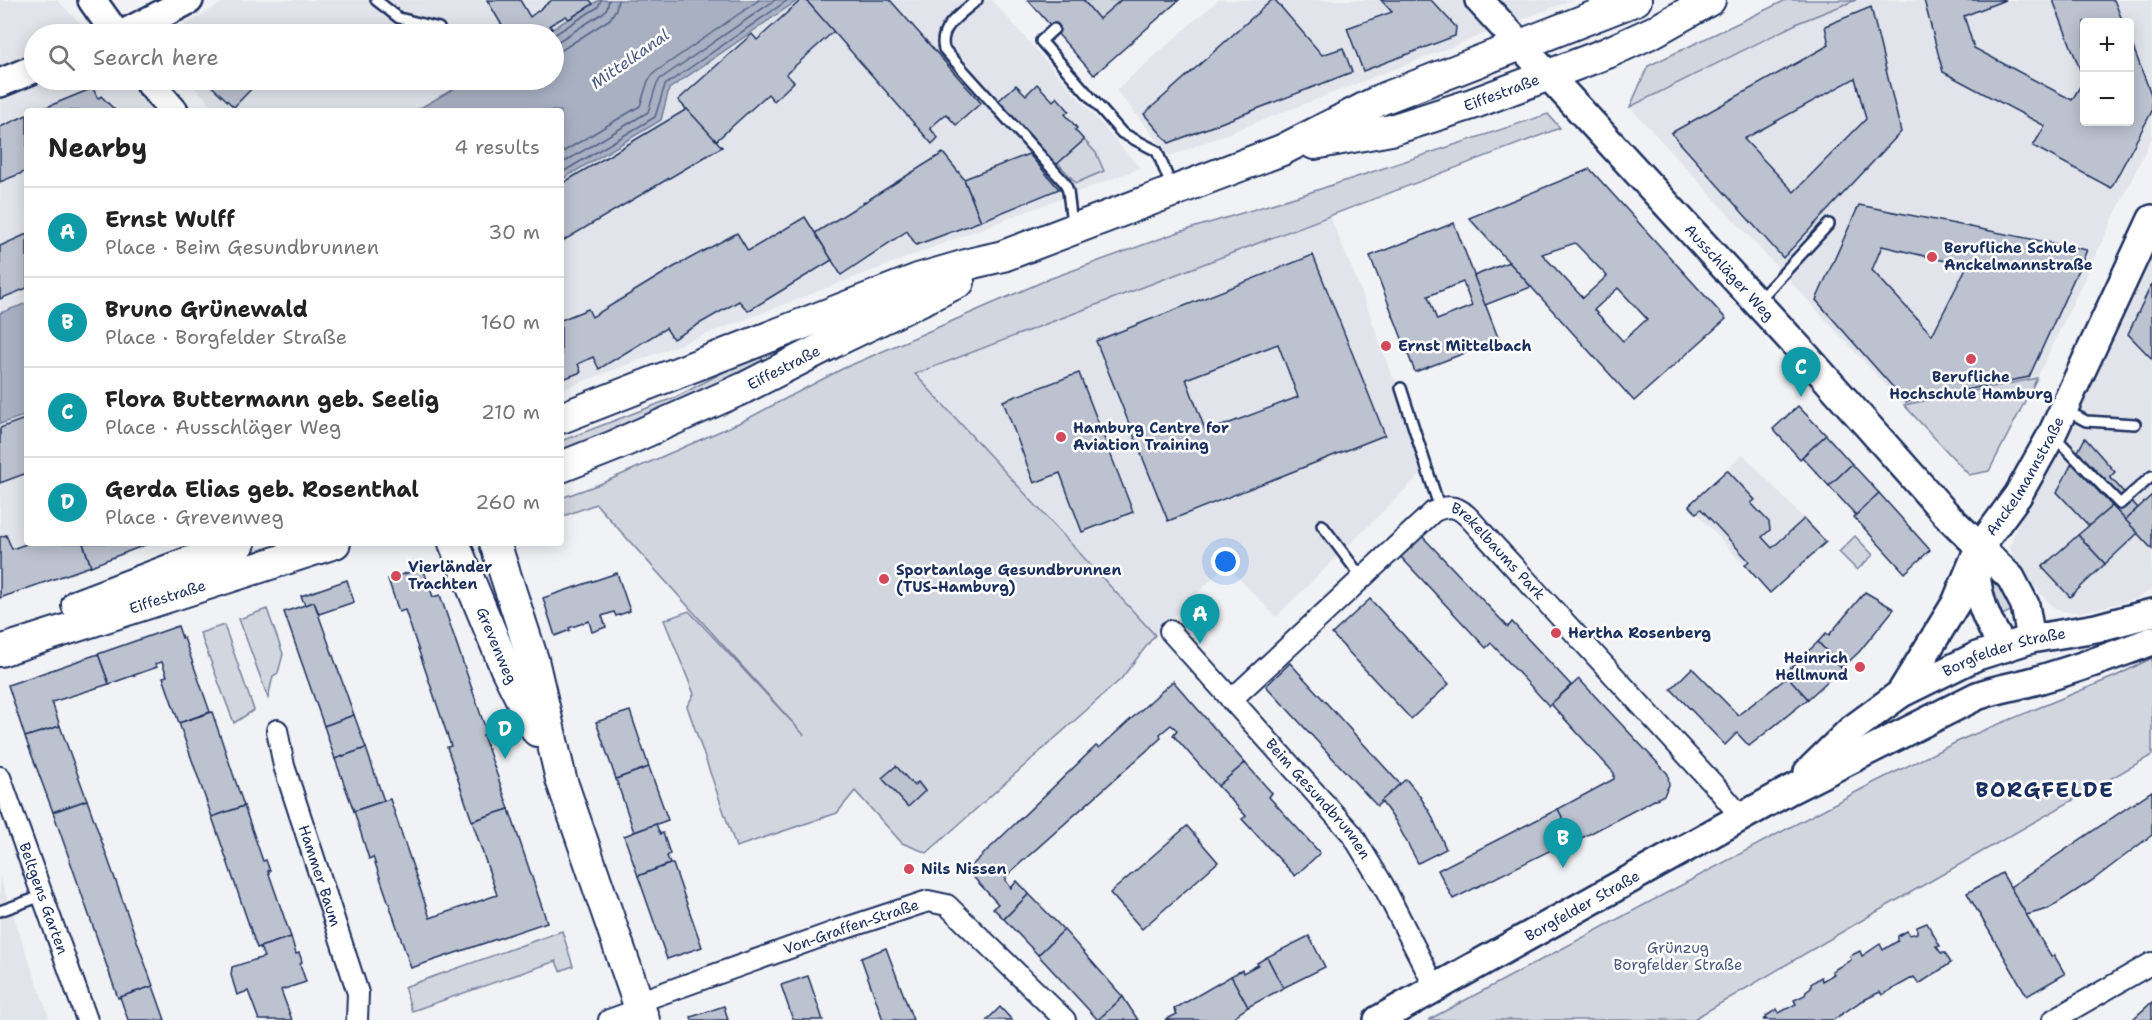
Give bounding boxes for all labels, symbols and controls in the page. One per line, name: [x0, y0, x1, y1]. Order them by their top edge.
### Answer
map controls: [2080, 18, 2134, 126]
button: +: [2080, 18, 2134, 72]
search box: [24, 24, 564, 90]
water label: Mittelkanal: [587, 24, 673, 94]
icon: search: [45, 41, 78, 74]
text: Search here: [93, 43, 219, 72]
street label: Eiffestraße: [1461, 69, 1542, 116]
button: −: [2080, 72, 2134, 126]
text: Nearby: [48, 130, 147, 165]
text: 4 results: [454, 134, 540, 160]
text: Ernst Wulff: [105, 205, 235, 234]
text: A: [60, 219, 75, 245]
text: 30 m: [488, 219, 540, 245]
street label: Ausschläger Weg: [1680, 220, 1779, 325]
text: Place · Beim Gesundbrunnen: [105, 234, 379, 260]
place label: Berufliche Schule Anckelmannstraße: [1944, 238, 2093, 275]
marker: Berufliche Schule Anckelmannstraße: [1925, 250, 1939, 264]
text: Bruno Grünewald: [105, 295, 308, 324]
text: B: [61, 309, 74, 335]
text: 160 m: [481, 309, 540, 335]
text: Place · Borgfelder Straße: [105, 324, 347, 350]
place label: Ernst Mittelbach: [1398, 336, 1531, 356]
marker: Ernst Mittelbach: [1379, 339, 1393, 353]
street label: Eiffestraße: [744, 341, 824, 395]
pin: C: [1782, 348, 1820, 397]
marker: Berufliche Hochschule Hamburg: [1964, 352, 1978, 366]
place label: Berufliche Hochschule Hamburg: [1889, 367, 2053, 404]
text: Flora Buttermann geb. Seelig: [105, 385, 439, 414]
text: C: [61, 399, 74, 425]
text: 210 m: [481, 399, 540, 425]
text: Place · Ausschläger Weg: [105, 414, 341, 440]
street label: Anckelmannstraße: [1981, 414, 2069, 540]
place label: Hamburg Centre for Aviation Training: [1073, 418, 1229, 455]
marker: Hamburg Centre for Aviation Training: [1054, 430, 1068, 444]
text: Gerda Elias geb. Rosenthal: [105, 475, 419, 504]
text: D: [60, 489, 75, 515]
text: 260 m: [475, 489, 540, 515]
street label: Brekelbaums Park: [1449, 498, 1550, 604]
text: Place · Grevenweg: [105, 504, 284, 530]
your location: [1211, 547, 1240, 576]
place label: Vierländer Trachten: [408, 557, 492, 594]
place label: Sportanlage Gesundbrunnen (TUS-Hamburg): [896, 560, 1122, 597]
marker: Vierländer Trachten: [389, 569, 403, 583]
marker: Sportanlage Gesundbrunnen (TUS-Hamburg): [877, 572, 891, 586]
street label: Eiffestraße: [127, 575, 208, 619]
pin: A: [1180, 594, 1220, 644]
street label: Grevenweg: [472, 604, 522, 687]
place label: Hertha Rosenberg: [1568, 623, 1711, 643]
street label: Borgfelder Straße: [1939, 623, 2067, 681]
marker: Hertha Rosenberg: [1549, 626, 1563, 640]
place label: Heinrich Hellmund: [1775, 648, 1848, 685]
marker: Heinrich Hellmund: [1853, 660, 1867, 674]
pin: D: [486, 710, 524, 759]
street label: Beim Gesundbrunnen: [1261, 734, 1375, 863]
district label: BORGFELDE: [1976, 776, 2114, 804]
pin: B: [1544, 818, 1582, 868]
street label: Hammer Baum: [294, 822, 346, 929]
street label: Beltgens Garten: [14, 840, 73, 957]
place label: Nils Nissen: [921, 859, 1007, 879]
marker: Nils Nissen: [902, 862, 916, 876]
street label: Borgfelder Straße: [1521, 866, 1643, 946]
street label: Von-Graffen-Straße: [781, 895, 922, 959]
park label: Grünzug Borgfelder Straße: [1614, 938, 1742, 975]

